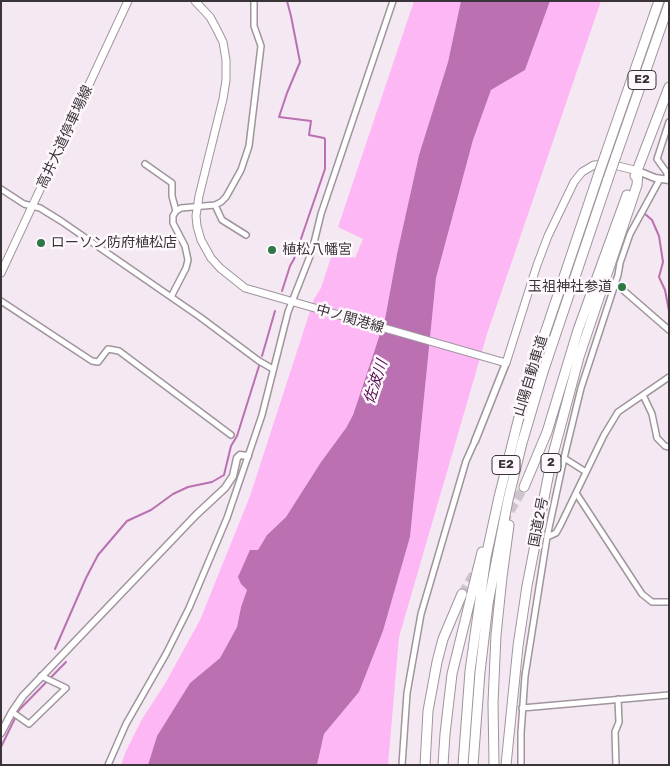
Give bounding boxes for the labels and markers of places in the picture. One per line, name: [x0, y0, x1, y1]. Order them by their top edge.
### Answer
place label: ローソン防府植松店: [51, 235, 177, 251]
marker: ローソン防府植松店: [35, 237, 47, 249]
place label: 植松八幡宮: [282, 242, 352, 258]
marker: 植松八幡宮: [266, 244, 278, 256]
place label: 玉祖神社参道: [528, 279, 612, 295]
marker: 玉祖神社参道: [616, 281, 628, 293]

